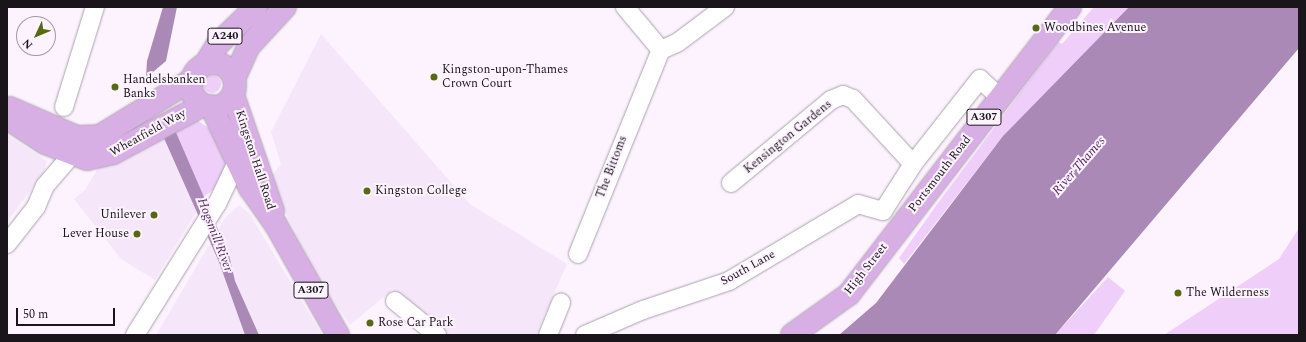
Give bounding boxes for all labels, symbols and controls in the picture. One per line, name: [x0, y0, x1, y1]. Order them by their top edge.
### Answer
north arrow: [16, 16, 56, 56]
place label: Woodbines Avenue: [1044, 21, 1146, 35]
marker: Woodbines Avenue: [1031, 23, 1041, 33]
road number: A240: [207, 27, 243, 45]
text: N: [18, 35, 37, 53]
place label: Kingston-upon-Thames Crown Court: [442, 63, 568, 91]
marker: Kingston-upon-Thames Crown Court: [429, 72, 439, 82]
place label: Handelsbanken Banks: [123, 73, 206, 101]
marker: Handelsbanken Banks: [110, 82, 120, 92]
street label: Kensington Gardens: [741, 97, 835, 177]
street label: Wheatfield Way: [107, 106, 189, 160]
street label: Kingston Hall Road: [232, 108, 278, 212]
road number: A307: [966, 108, 1002, 126]
street label: Portsmouth Road: [906, 133, 974, 215]
water label: River Thames: [1049, 133, 1109, 199]
street label: The Bittoms: [593, 134, 631, 200]
place label: Kingston College: [375, 184, 467, 198]
marker: Kingston College: [362, 186, 372, 196]
water label: Hogsmill River: [194, 196, 236, 274]
place label: Unilever: [100, 208, 146, 222]
marker: Unilever: [149, 210, 159, 220]
place label: Lever House: [62, 227, 129, 241]
marker: Lever House: [132, 229, 142, 239]
street label: High Street: [841, 240, 891, 298]
street label: South Lane: [718, 247, 778, 289]
road number: A307: [293, 281, 329, 299]
place label: The Wilderness: [1186, 286, 1269, 300]
marker: The Wilderness: [1173, 288, 1183, 298]
scale bar: [18, 300, 117, 326]
text: 50 m: [23, 305, 48, 324]
place label: Rose Car Park: [378, 316, 453, 330]
marker: Rose Car Park: [365, 318, 375, 328]

